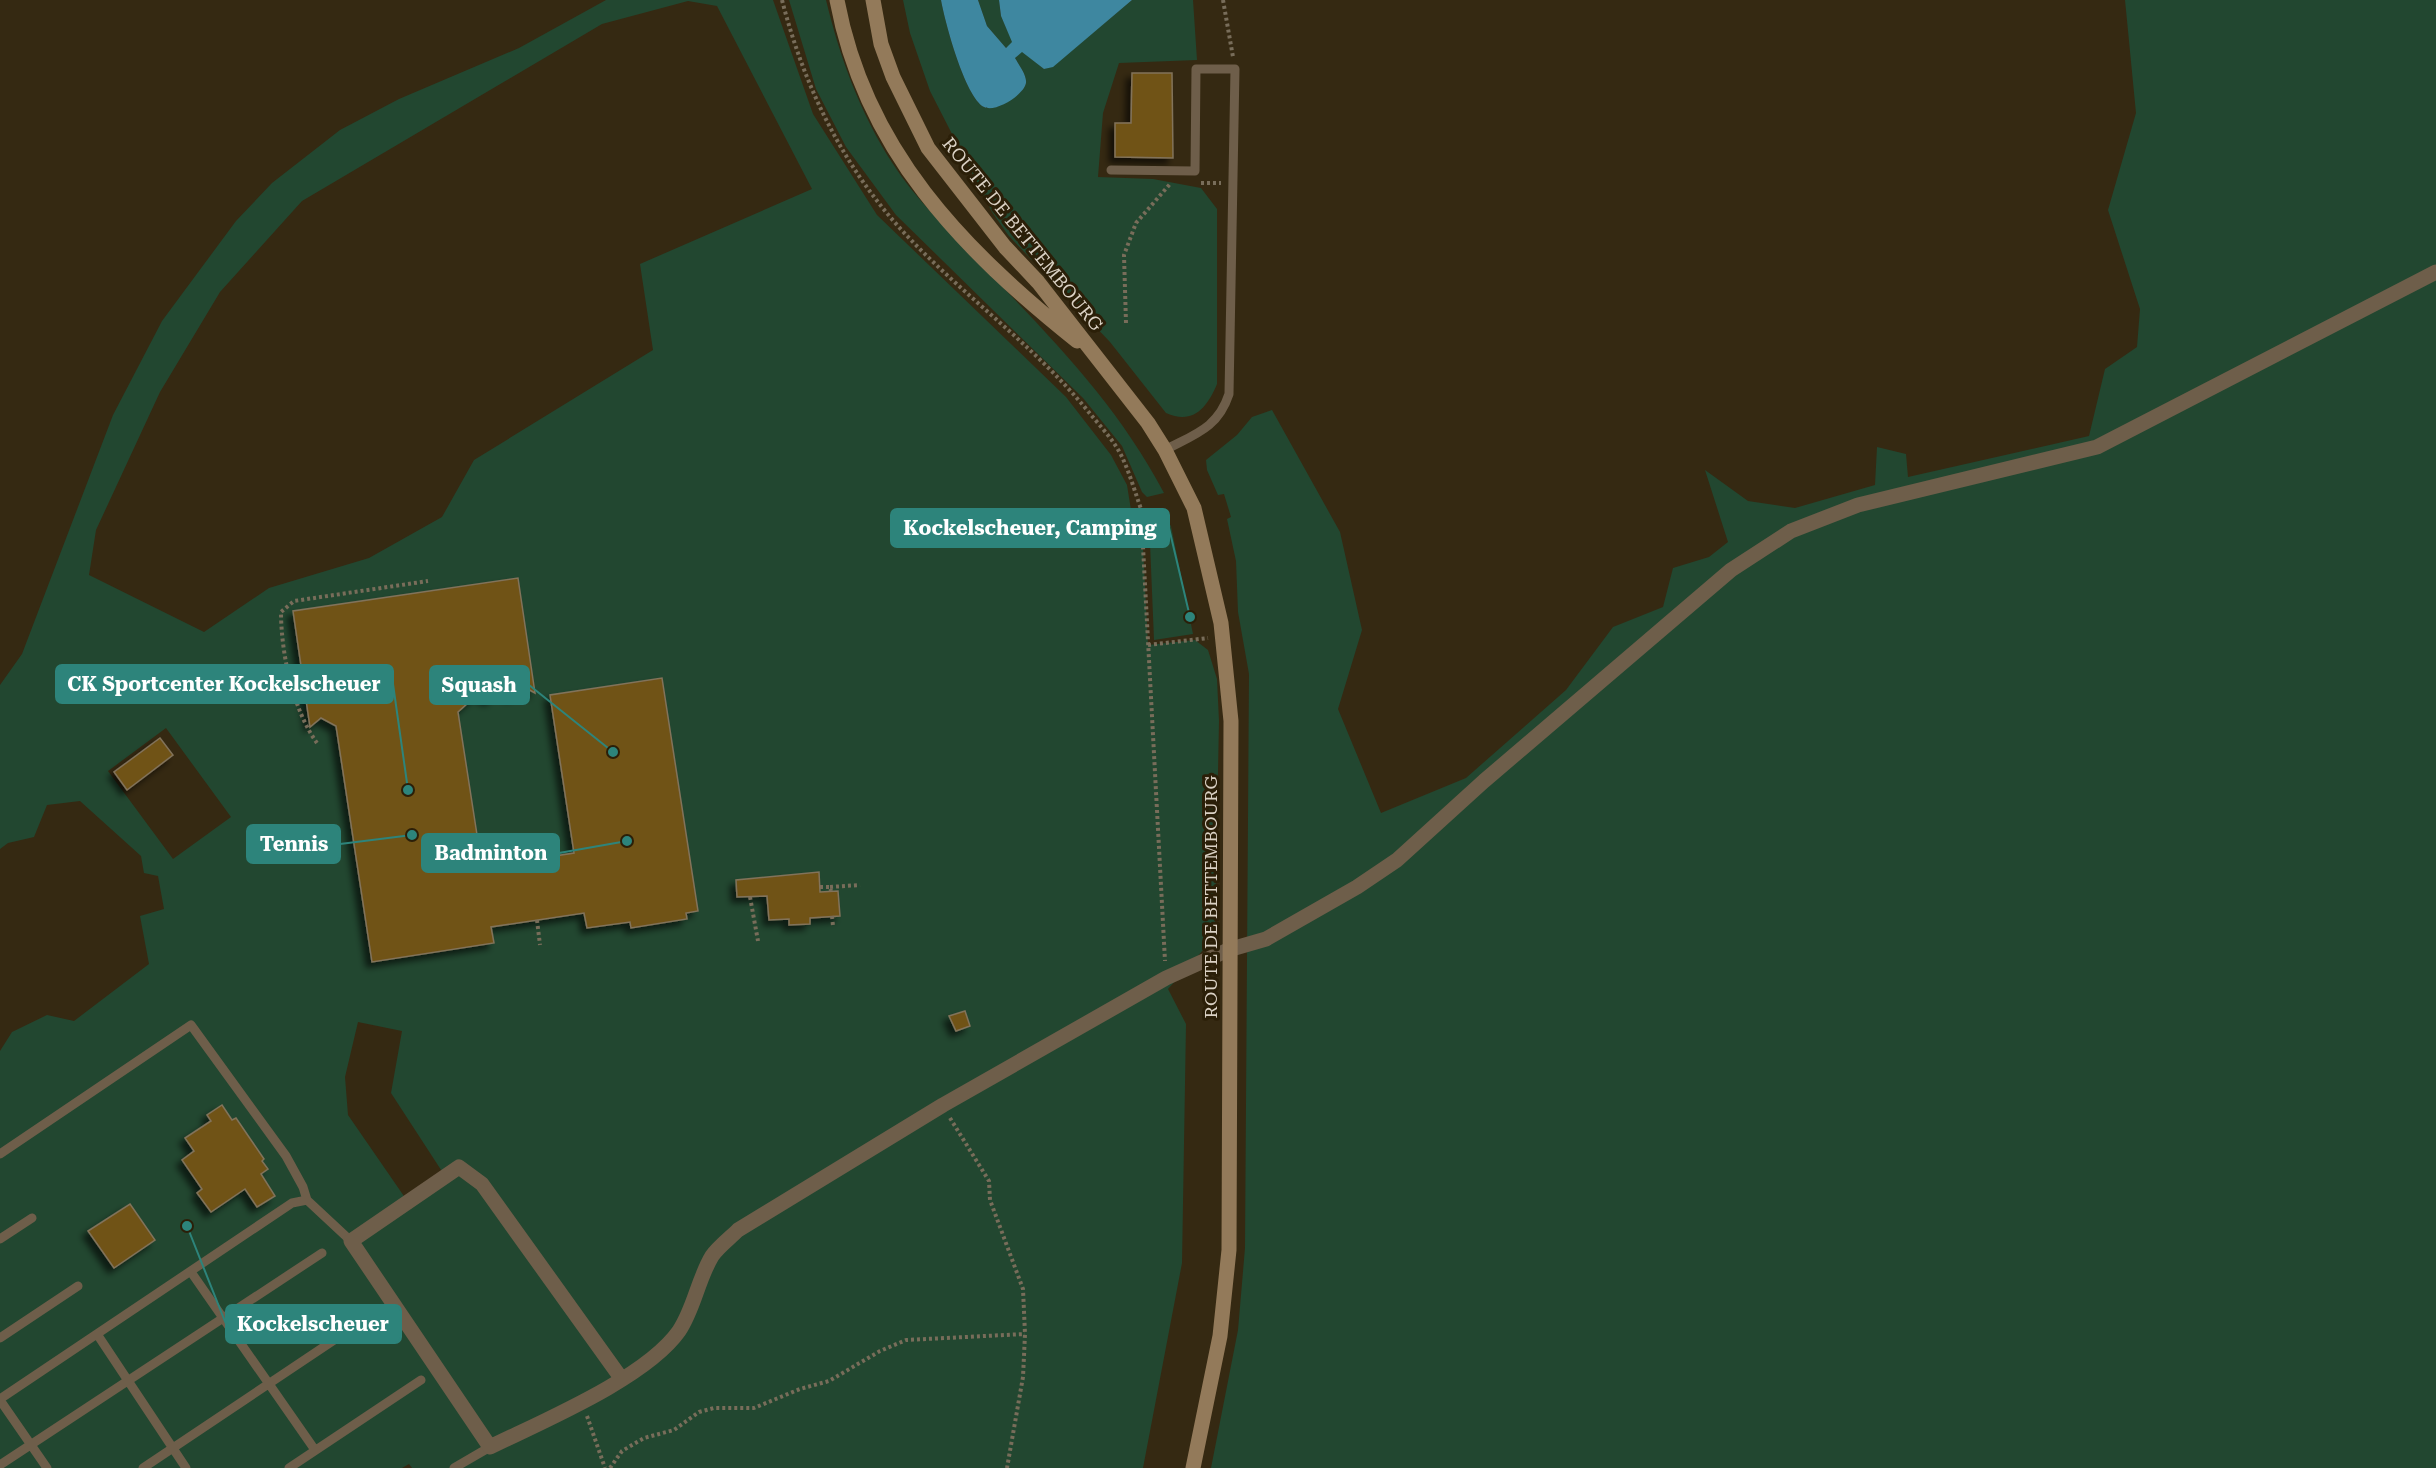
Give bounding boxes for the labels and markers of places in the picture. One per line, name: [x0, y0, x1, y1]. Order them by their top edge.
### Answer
callout: Kockelscheuer, Camping: [891, 509, 1169, 547]
callout: CK Sportcenter Kockelscheuer: [56, 665, 393, 703]
callout: Squash: [430, 666, 529, 704]
callout: Tennis: [247, 825, 340, 863]
callout: Badminton: [422, 834, 559, 872]
callout: Kockelscheuer: [226, 1305, 401, 1343]

